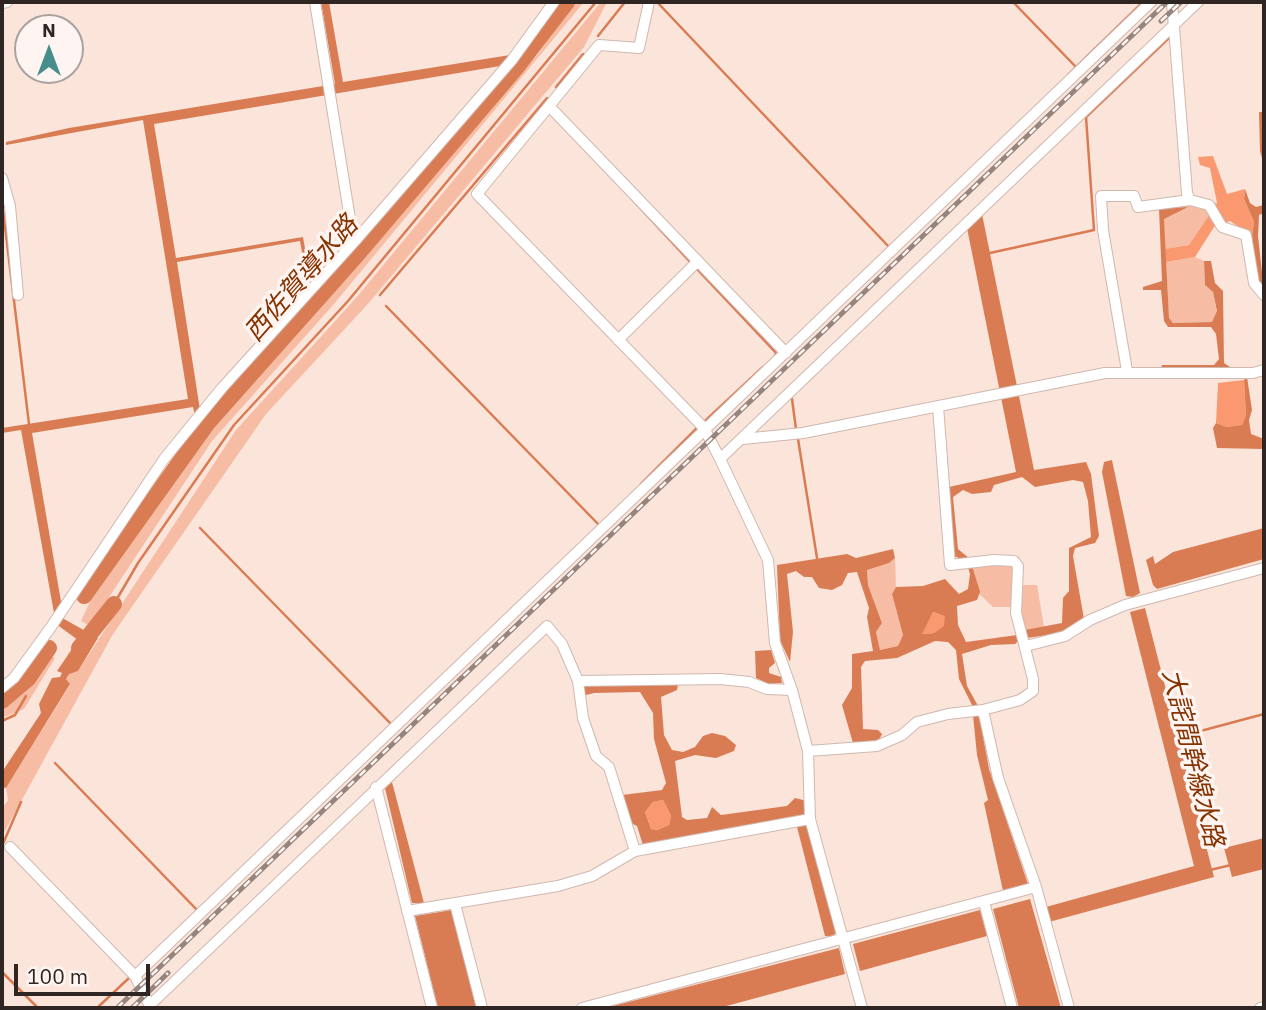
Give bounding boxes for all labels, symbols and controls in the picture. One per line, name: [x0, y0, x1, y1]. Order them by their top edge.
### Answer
north arrow: [14, 14, 84, 84]
text: N: [42, 18, 56, 42]
water label: 西佐賀導水路: [239, 210, 365, 348]
water label: 大詫間幹線水路: [1155, 666, 1229, 850]
scale bar: [18, 950, 154, 994]
text: 100 m: [27, 962, 88, 990]

